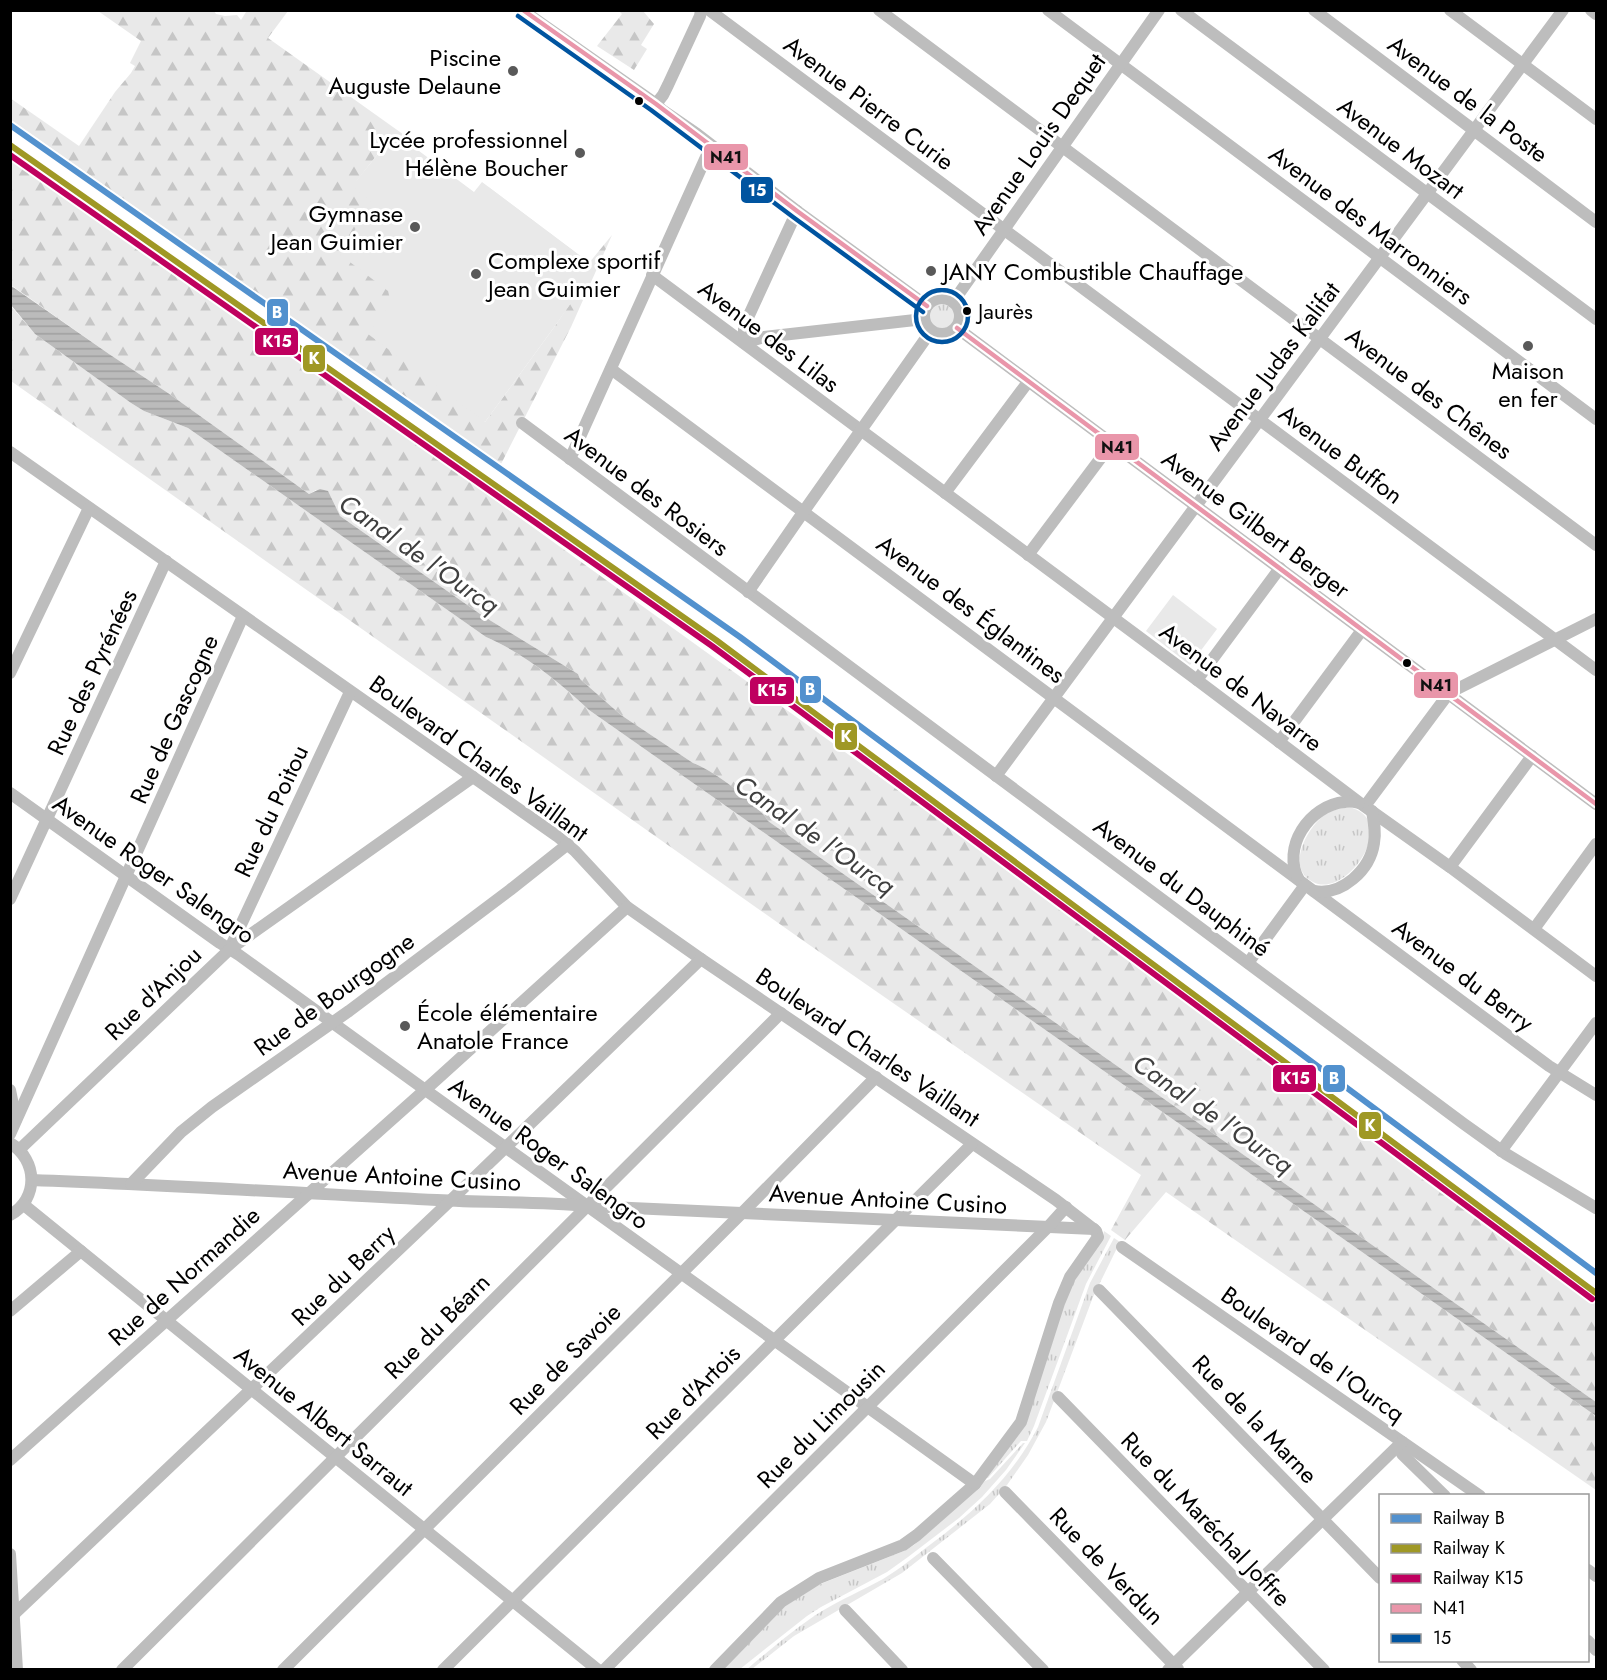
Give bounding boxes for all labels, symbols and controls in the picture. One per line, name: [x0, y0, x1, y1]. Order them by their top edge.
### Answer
street label: Avenue Pierre Curie: [777, 27, 961, 179]
street label: Avenue de la Poste: [1380, 27, 1556, 171]
place label: Piscine Auguste Delaune: [328, 40, 501, 103]
street label: Avenue Louis Dequet: [962, 46, 1114, 242]
marker: Piscine Auguste Delaune: [506, 64, 520, 78]
street label: Avenue Mozart: [1330, 89, 1472, 207]
unlabelled marker: [633, 95, 645, 107]
place label: Lycée professionnel Hélène Boucher: [369, 122, 569, 185]
street label: Avenue des Marronniers: [1262, 137, 1480, 313]
line badge: N41: [703, 143, 749, 171]
marker: Lycée professionnel Hélène Boucher: [573, 146, 587, 160]
text: N41: [710, 146, 742, 169]
line badge: 15: [740, 176, 774, 204]
text: 15: [748, 179, 766, 202]
place label: Gymnase Jean Guimier: [268, 196, 404, 259]
marker: Gymnase Jean Guimier: [408, 220, 422, 234]
place label: Complexe sportif Jean Guimier: [485, 243, 661, 306]
place label: JANY Combustible Chauffage: [940, 254, 1243, 289]
marker: JANY Combustible Chauffage: [924, 264, 938, 278]
marker: Complexe sportif Jean Guimier: [469, 267, 483, 281]
street label: Avenue des Lilas: [691, 271, 847, 401]
street label: Avenue Judas Kalifat: [1198, 274, 1348, 458]
place label: Jaurès: [975, 295, 1033, 327]
line badge: B: [266, 298, 289, 327]
text: B: [272, 301, 282, 324]
marker: Jaurès: [961, 305, 973, 317]
street label: Avenue des Chênes: [1338, 319, 1520, 467]
line badge: K15: [254, 327, 299, 356]
text: K15: [262, 330, 292, 353]
marker: Maison en fer: [1521, 339, 1535, 353]
line badge: K: [302, 344, 326, 373]
text: K: [308, 347, 320, 370]
place label: Maison en fer: [1492, 353, 1564, 416]
street label: Avenue Buffon: [1272, 396, 1410, 512]
street label: Avenue des Rosiers: [558, 418, 736, 564]
line badge: N41: [1094, 433, 1140, 461]
text: N41: [1101, 436, 1133, 459]
street label: Avenue Gilbert Berger: [1155, 442, 1358, 607]
water label: Canal de l'Ourcq: [331, 484, 507, 624]
street label: Avenue des Églantines: [869, 526, 1073, 692]
street label: Rue des Pyrénées: [38, 583, 146, 761]
street label: Avenue de Navarre: [1152, 614, 1330, 760]
street label: Rue de Gascogne: [121, 629, 227, 809]
unlabelled marker: [1401, 657, 1413, 669]
street label: Boulevard Charles Vaillant: [362, 666, 596, 850]
line badge: N41: [1413, 671, 1459, 699]
text: N41: [1420, 674, 1452, 697]
line badge: B: [799, 675, 822, 704]
line badge: K15: [749, 676, 795, 705]
text: B: [805, 678, 815, 701]
text: K15: [757, 679, 787, 702]
line badge: K: [834, 722, 858, 751]
text: K: [840, 725, 852, 748]
street label: Rue du Poitou: [225, 739, 317, 883]
water label: Canal de l'Ourcq: [727, 765, 903, 905]
street label: Avenue Roger Salengro: [46, 786, 262, 952]
street label: Avenue du Dauphiné: [1086, 809, 1278, 965]
street label: Avenue du Berry: [1385, 910, 1541, 1040]
street label: Rue de Bourgogne: [246, 924, 422, 1064]
street label: Rue d'Anjou: [97, 938, 209, 1048]
street label: Boulevard Charles Vaillant: [749, 959, 987, 1135]
place label: École élémentaire Anatole France: [417, 995, 598, 1058]
marker: École élémentaire Anatole France: [398, 1019, 412, 1033]
water label: Canal de l'Ourcq: [1125, 1044, 1301, 1184]
line badge: K15: [1272, 1064, 1317, 1093]
line badge: B: [1322, 1064, 1346, 1093]
text: K15: [1280, 1067, 1310, 1090]
text: B: [1329, 1067, 1339, 1090]
street label: Avenue Roger Salengro: [442, 1068, 656, 1238]
line badge: K: [1358, 1111, 1382, 1140]
text: K: [1364, 1114, 1376, 1137]
street label: Avenue Antoine Cusino: [282, 1152, 522, 1200]
street label: Avenue Antoine Cusino: [768, 1175, 1008, 1223]
street label: Rue de Normandie: [100, 1198, 268, 1354]
street label: Rue du Berry: [283, 1216, 403, 1334]
street label: Rue du Béarn: [376, 1265, 498, 1387]
street label: Boulevard de l'Ourcq: [1214, 1277, 1412, 1431]
street label: Rue de Savoie: [501, 1295, 629, 1423]
street label: Rue d'Artois: [638, 1337, 748, 1447]
street label: Avenue Albert Sarraut: [227, 1338, 421, 1504]
street label: Rue de la Marne: [1184, 1347, 1326, 1491]
street label: Rue du Limousin: [749, 1352, 893, 1496]
street label: Rue du Maréchal Joffre: [1113, 1424, 1299, 1614]
legend: [1379, 1494, 1589, 1662]
street label: Rue de Verdun: [1042, 1499, 1172, 1633]
text: Railway B: [1433, 1505, 1505, 1531]
text: Railway K: [1433, 1535, 1506, 1561]
text: Railway K15: [1433, 1565, 1523, 1591]
text: N41: [1433, 1595, 1466, 1621]
text: 15: [1433, 1625, 1451, 1651]

